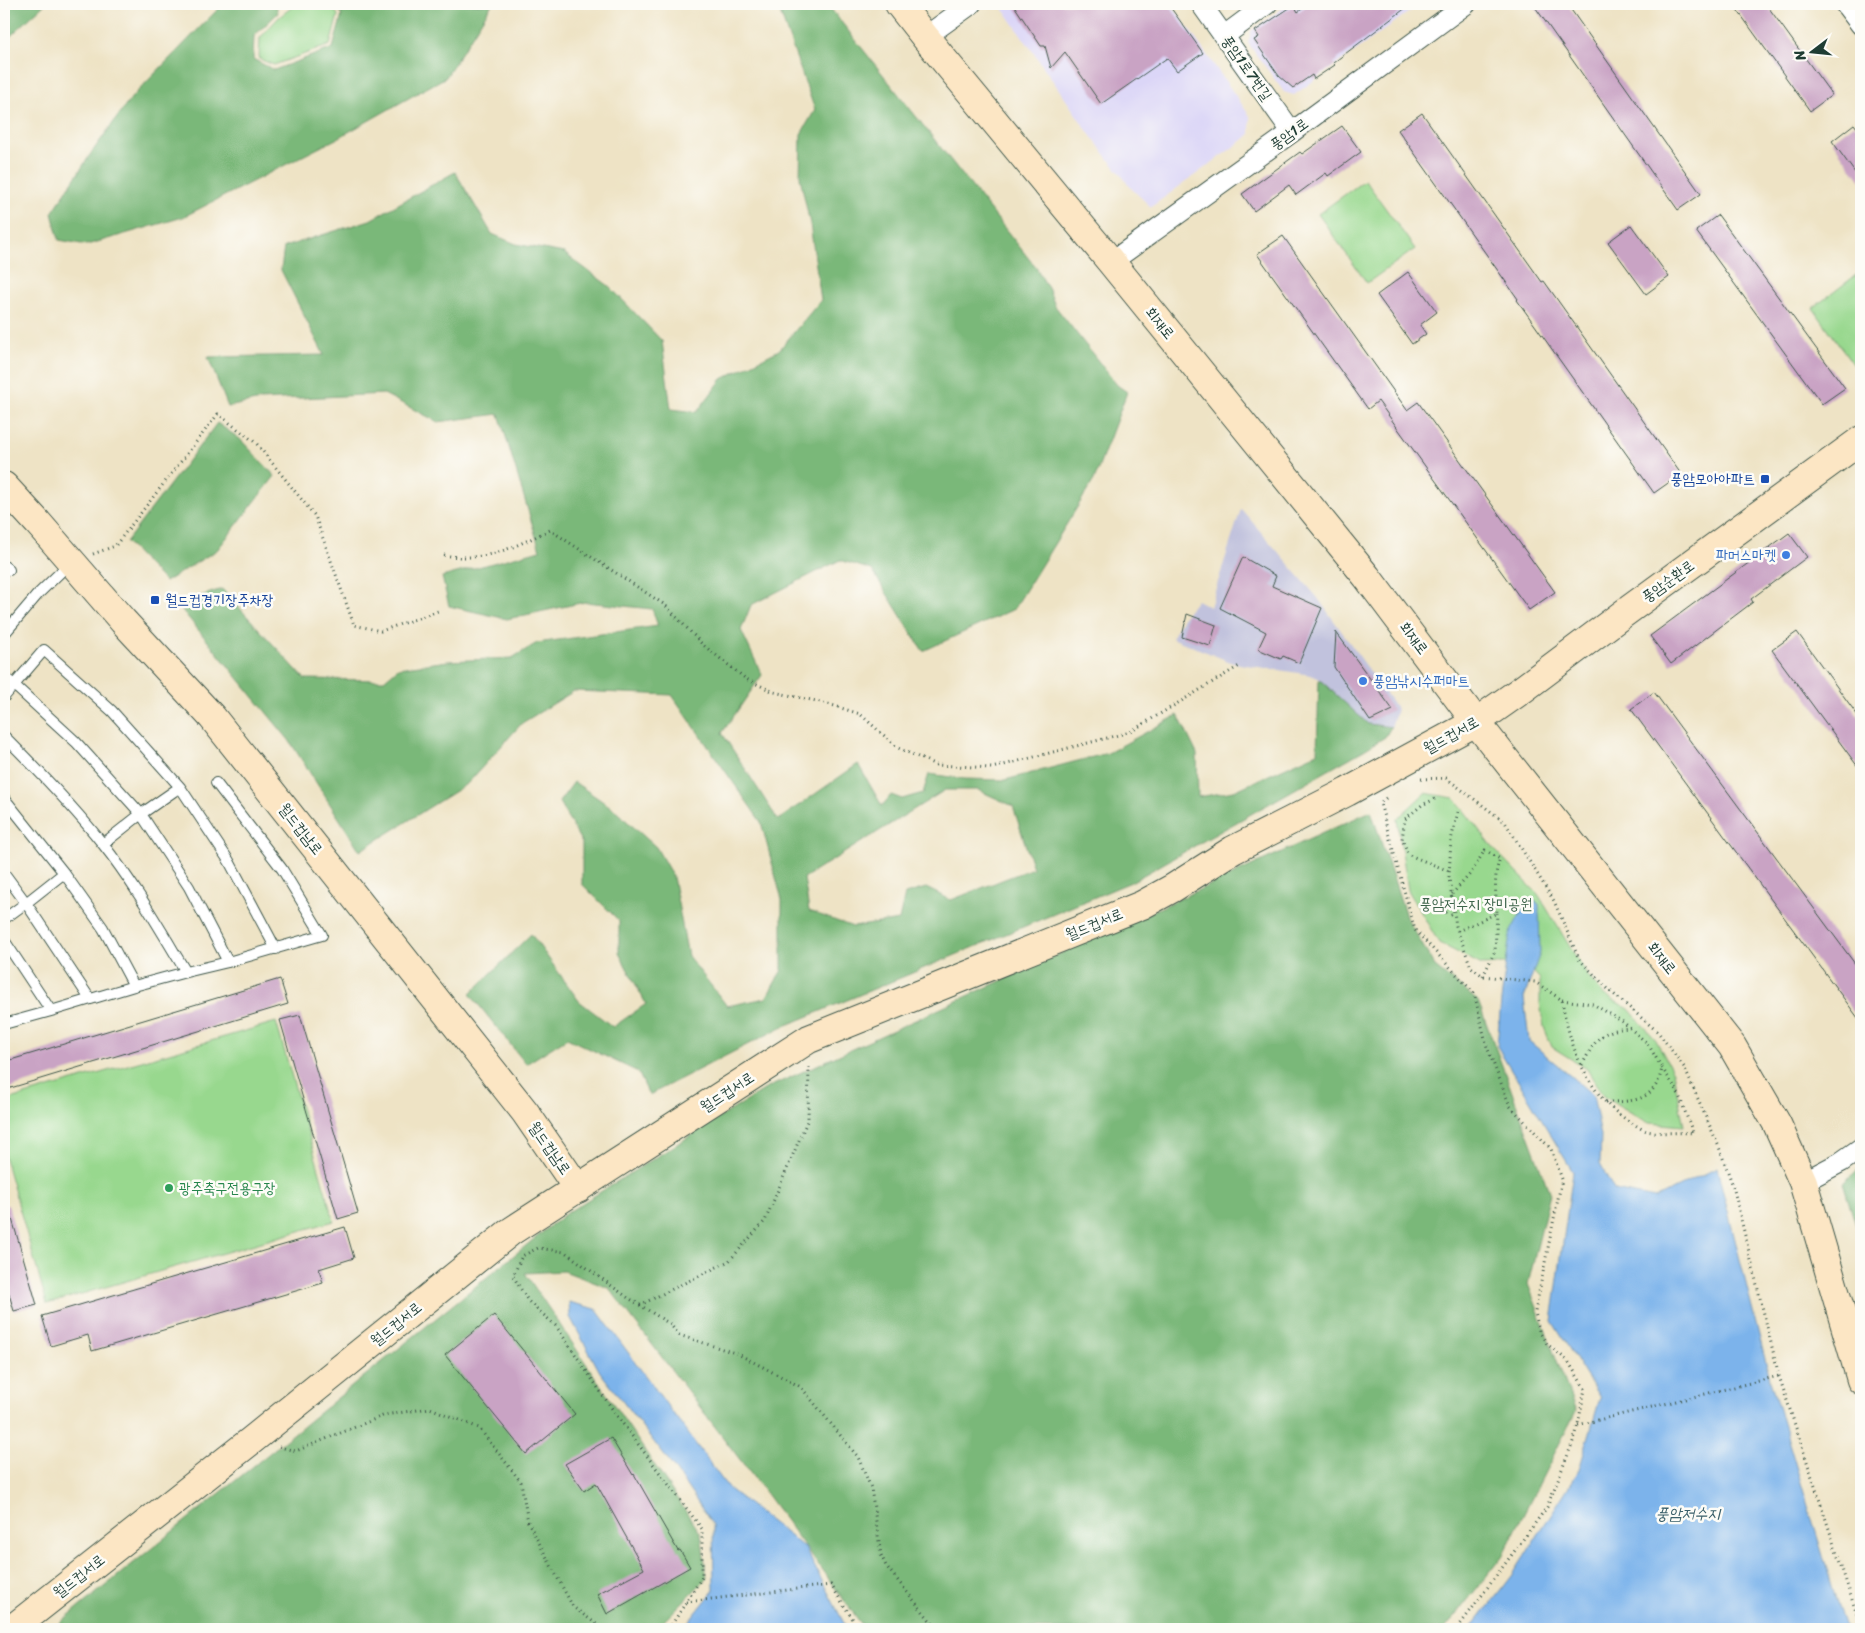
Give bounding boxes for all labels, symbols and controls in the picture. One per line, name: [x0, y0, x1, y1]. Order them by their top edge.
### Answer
north arrow: [1788, 28, 1838, 78]
street label: 풍암1로7번길: [1215, 30, 1279, 106]
text: N: [1787, 47, 1814, 65]
street label: 풍암1로: [1264, 111, 1314, 157]
street label: 회재로: [1139, 301, 1181, 345]
place label: 풍암모아아파트: [1671, 466, 1755, 492]
marker: 풍암모아아파트: [1759, 473, 1771, 485]
place label: 파머스마켓: [1716, 542, 1776, 568]
marker: 파머스마켓: [1780, 549, 1792, 561]
street label: 풍암순환로: [1636, 553, 1700, 609]
place label: 월드컵경기장주차장: [165, 587, 274, 613]
marker: 월드컵경기장주차장: [149, 594, 161, 606]
street label: 회재로: [1393, 616, 1435, 660]
place label: 풍암낚시수퍼마트: [1373, 668, 1470, 694]
marker: 풍암낚시수퍼마트: [1357, 675, 1369, 687]
street label: 월드컵서로: [1418, 709, 1484, 761]
street label: 월드컵남로: [272, 797, 330, 861]
park label: 풍암저수지 장미공원: [1420, 891, 1532, 917]
street label: 월드컵서로: [1061, 901, 1127, 947]
street label: 회재로: [1641, 936, 1683, 980]
street label: 월드컵서로: [695, 1065, 759, 1119]
street label: 월드컵남로: [522, 1116, 578, 1180]
place label: 광주축구전용구장: [179, 1175, 276, 1201]
marker: 광주축구전용구장: [163, 1182, 175, 1194]
street label: 월드컵서로: [364, 1295, 428, 1353]
water label: 풍암저수지: [1656, 1499, 1722, 1528]
street label: 월드컵서로: [47, 1547, 111, 1605]

